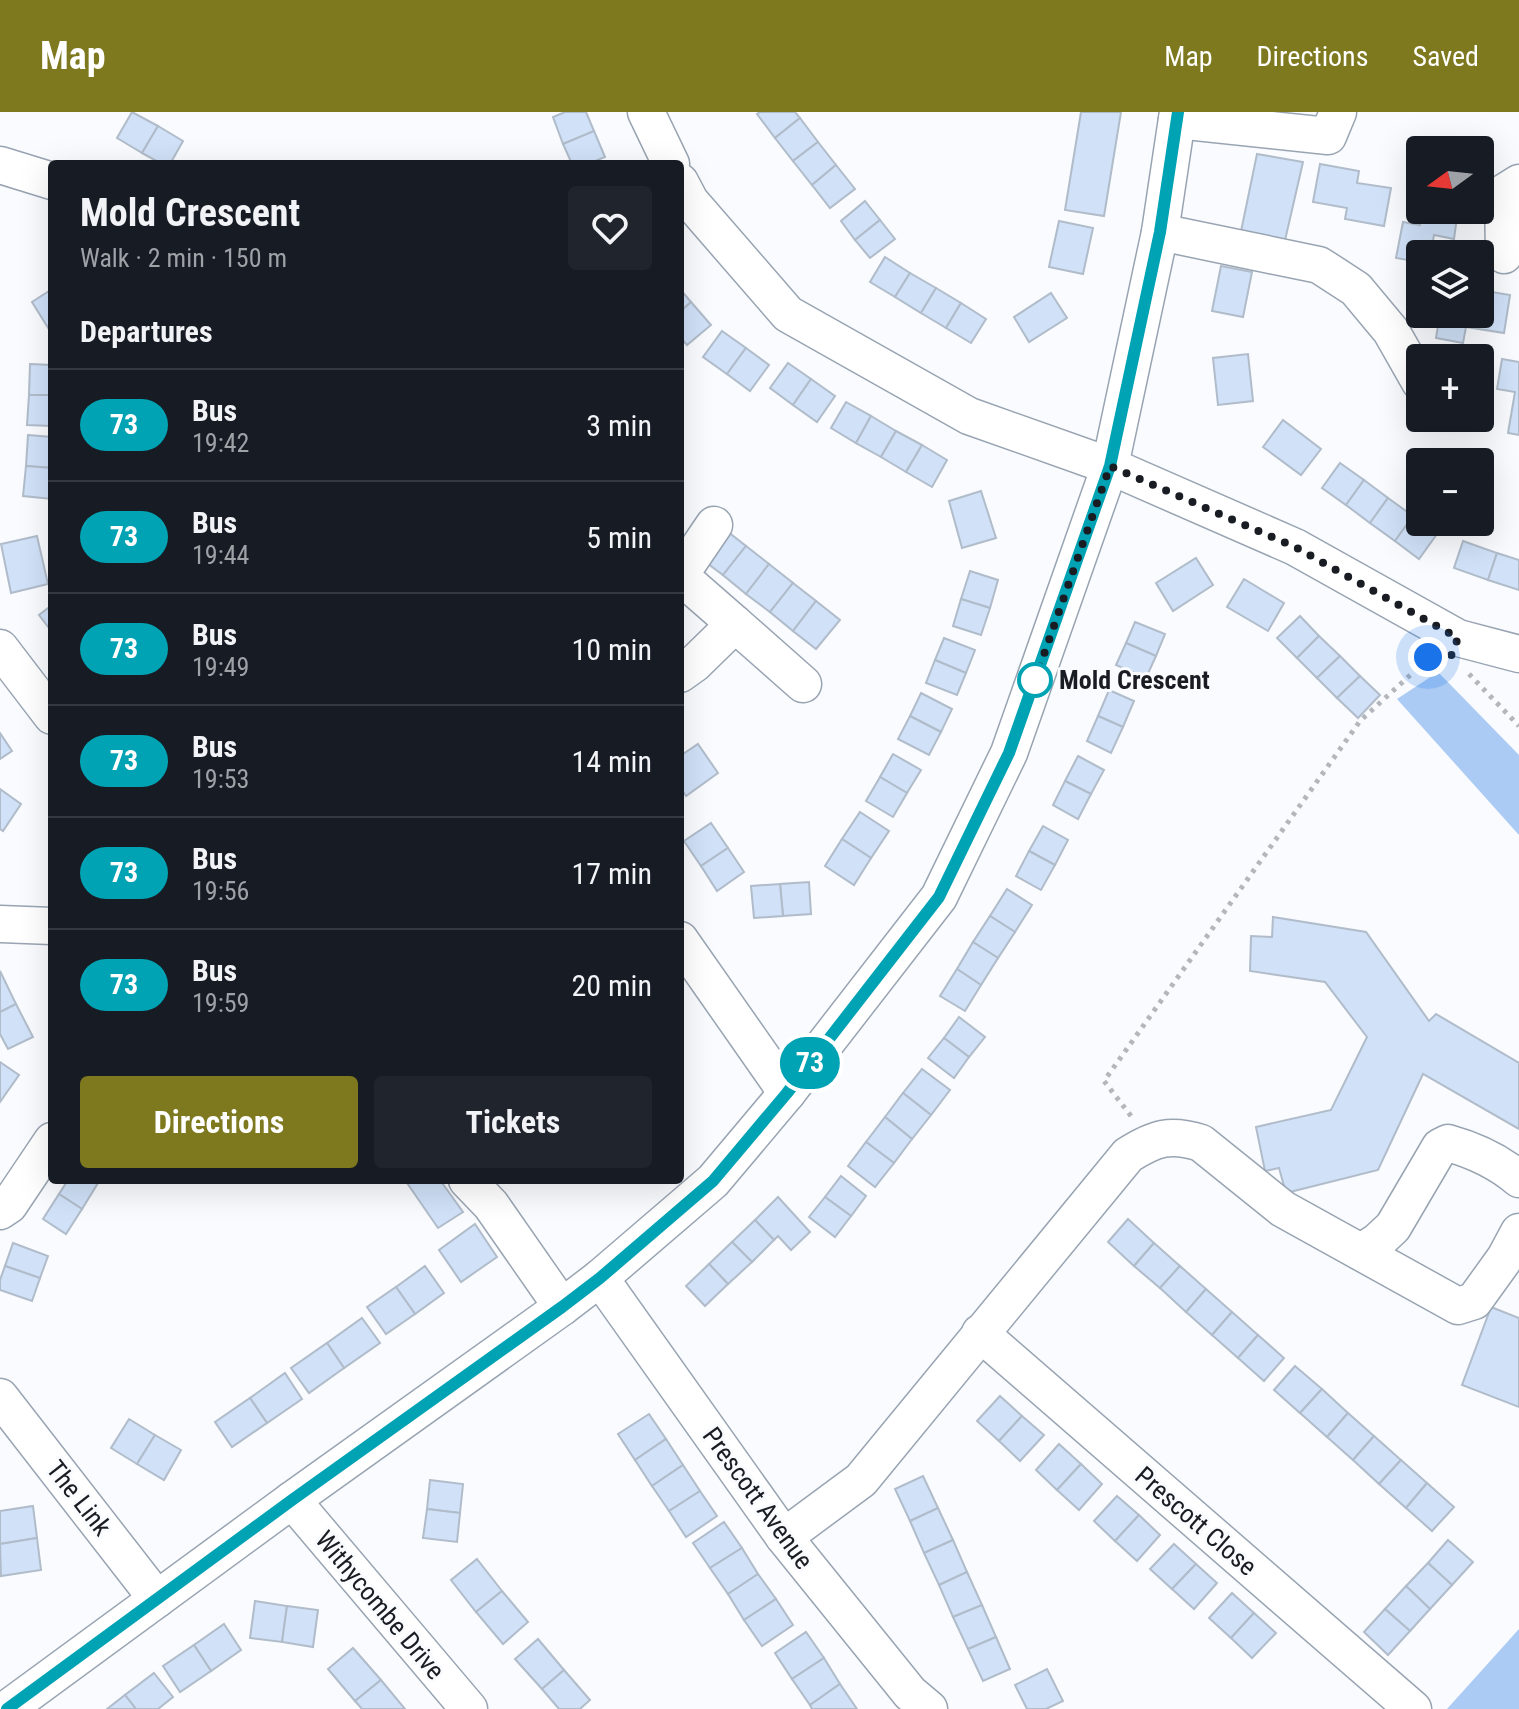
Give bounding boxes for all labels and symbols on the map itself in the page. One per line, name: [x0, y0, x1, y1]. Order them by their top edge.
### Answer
north arrow: [1406, 136, 1494, 224]
your location: [1408, 637, 1448, 677]
marker: Mold Crescent: [1018, 663, 1052, 697]
place label: Mold Crescent: [1059, 665, 1210, 695]
line badge: 73: [774, 1037, 846, 1089]
street label: Prescott Avenue: [697, 1421, 819, 1575]
street label: The Link: [40, 1455, 118, 1542]
street label: Prescott Close: [1129, 1460, 1263, 1582]
street label: Withycombe Drive: [309, 1525, 451, 1685]

